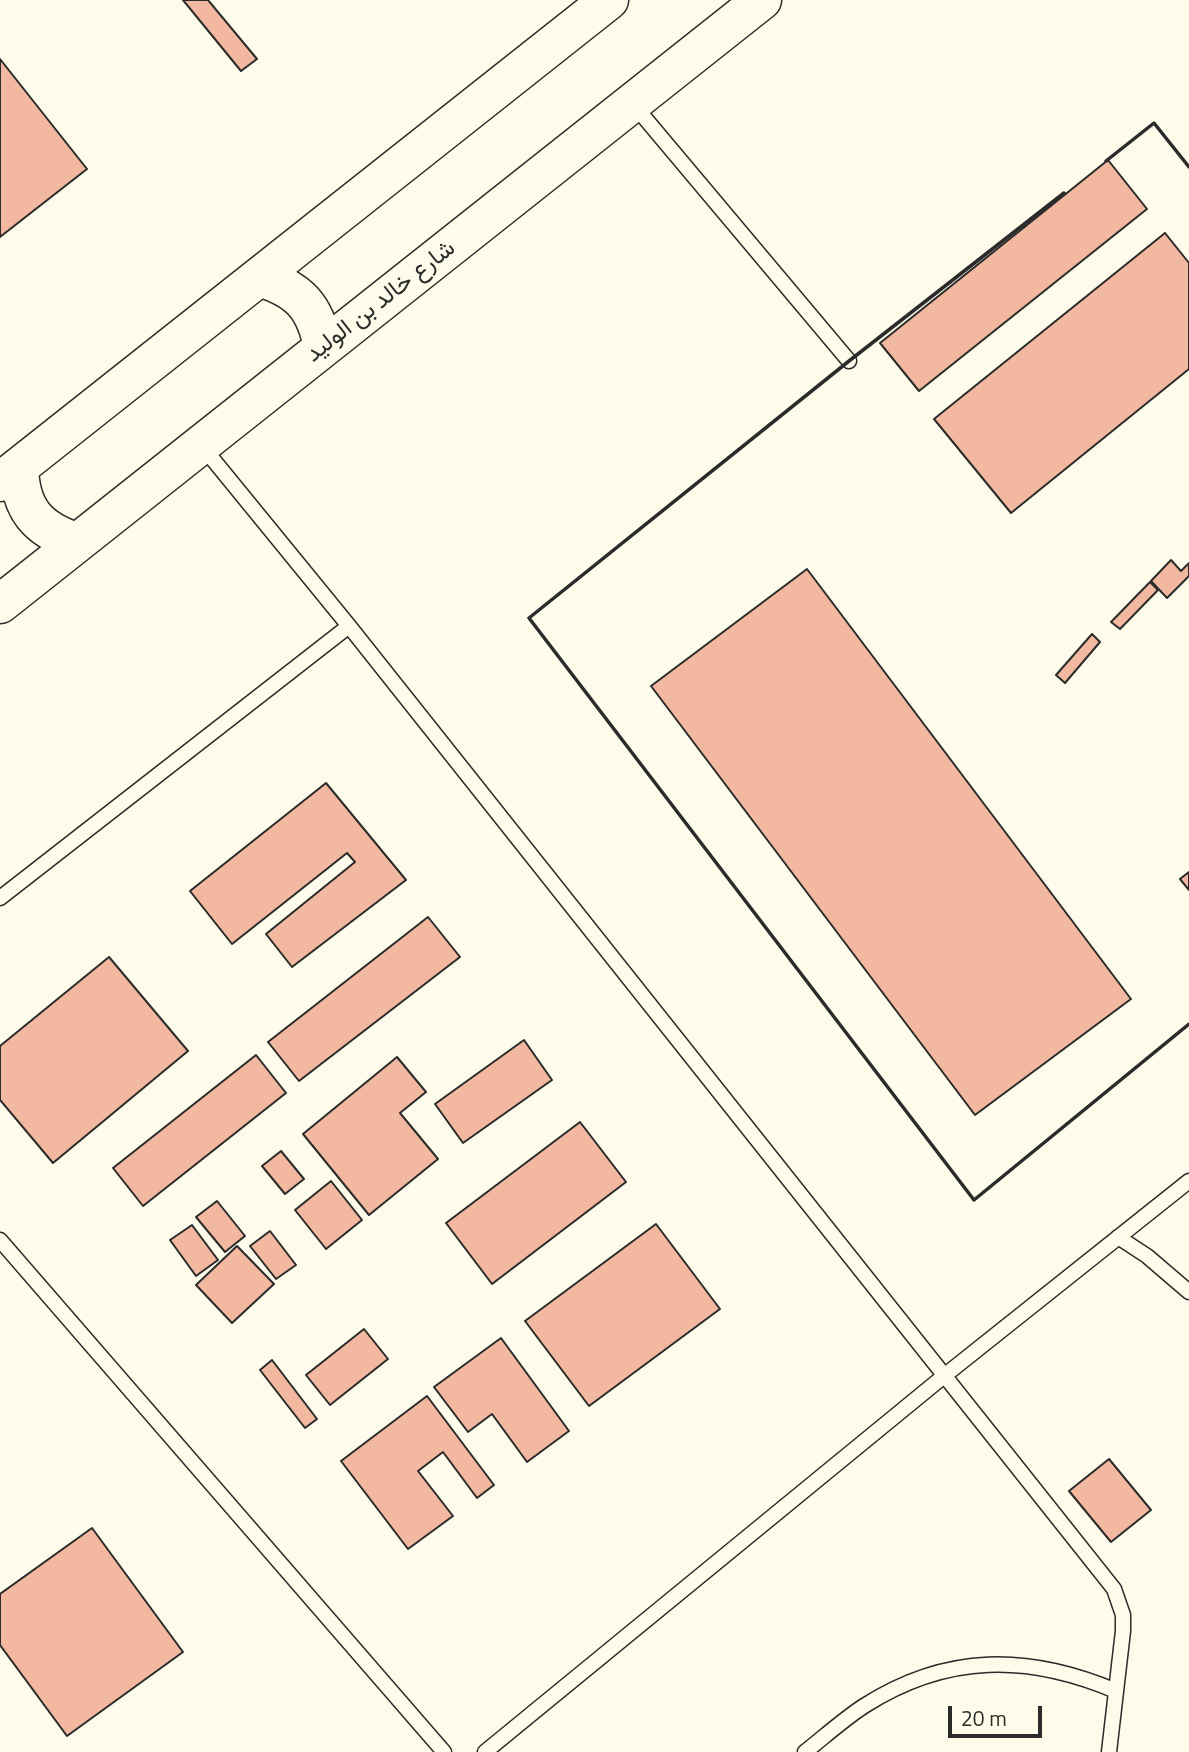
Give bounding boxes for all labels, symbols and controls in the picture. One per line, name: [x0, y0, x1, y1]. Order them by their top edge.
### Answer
street label: شارع خالد بن الوليد: [300, 235, 462, 369]
scale bar: [951, 1692, 1046, 1736]
text: 20 m: [961, 1702, 1007, 1734]

